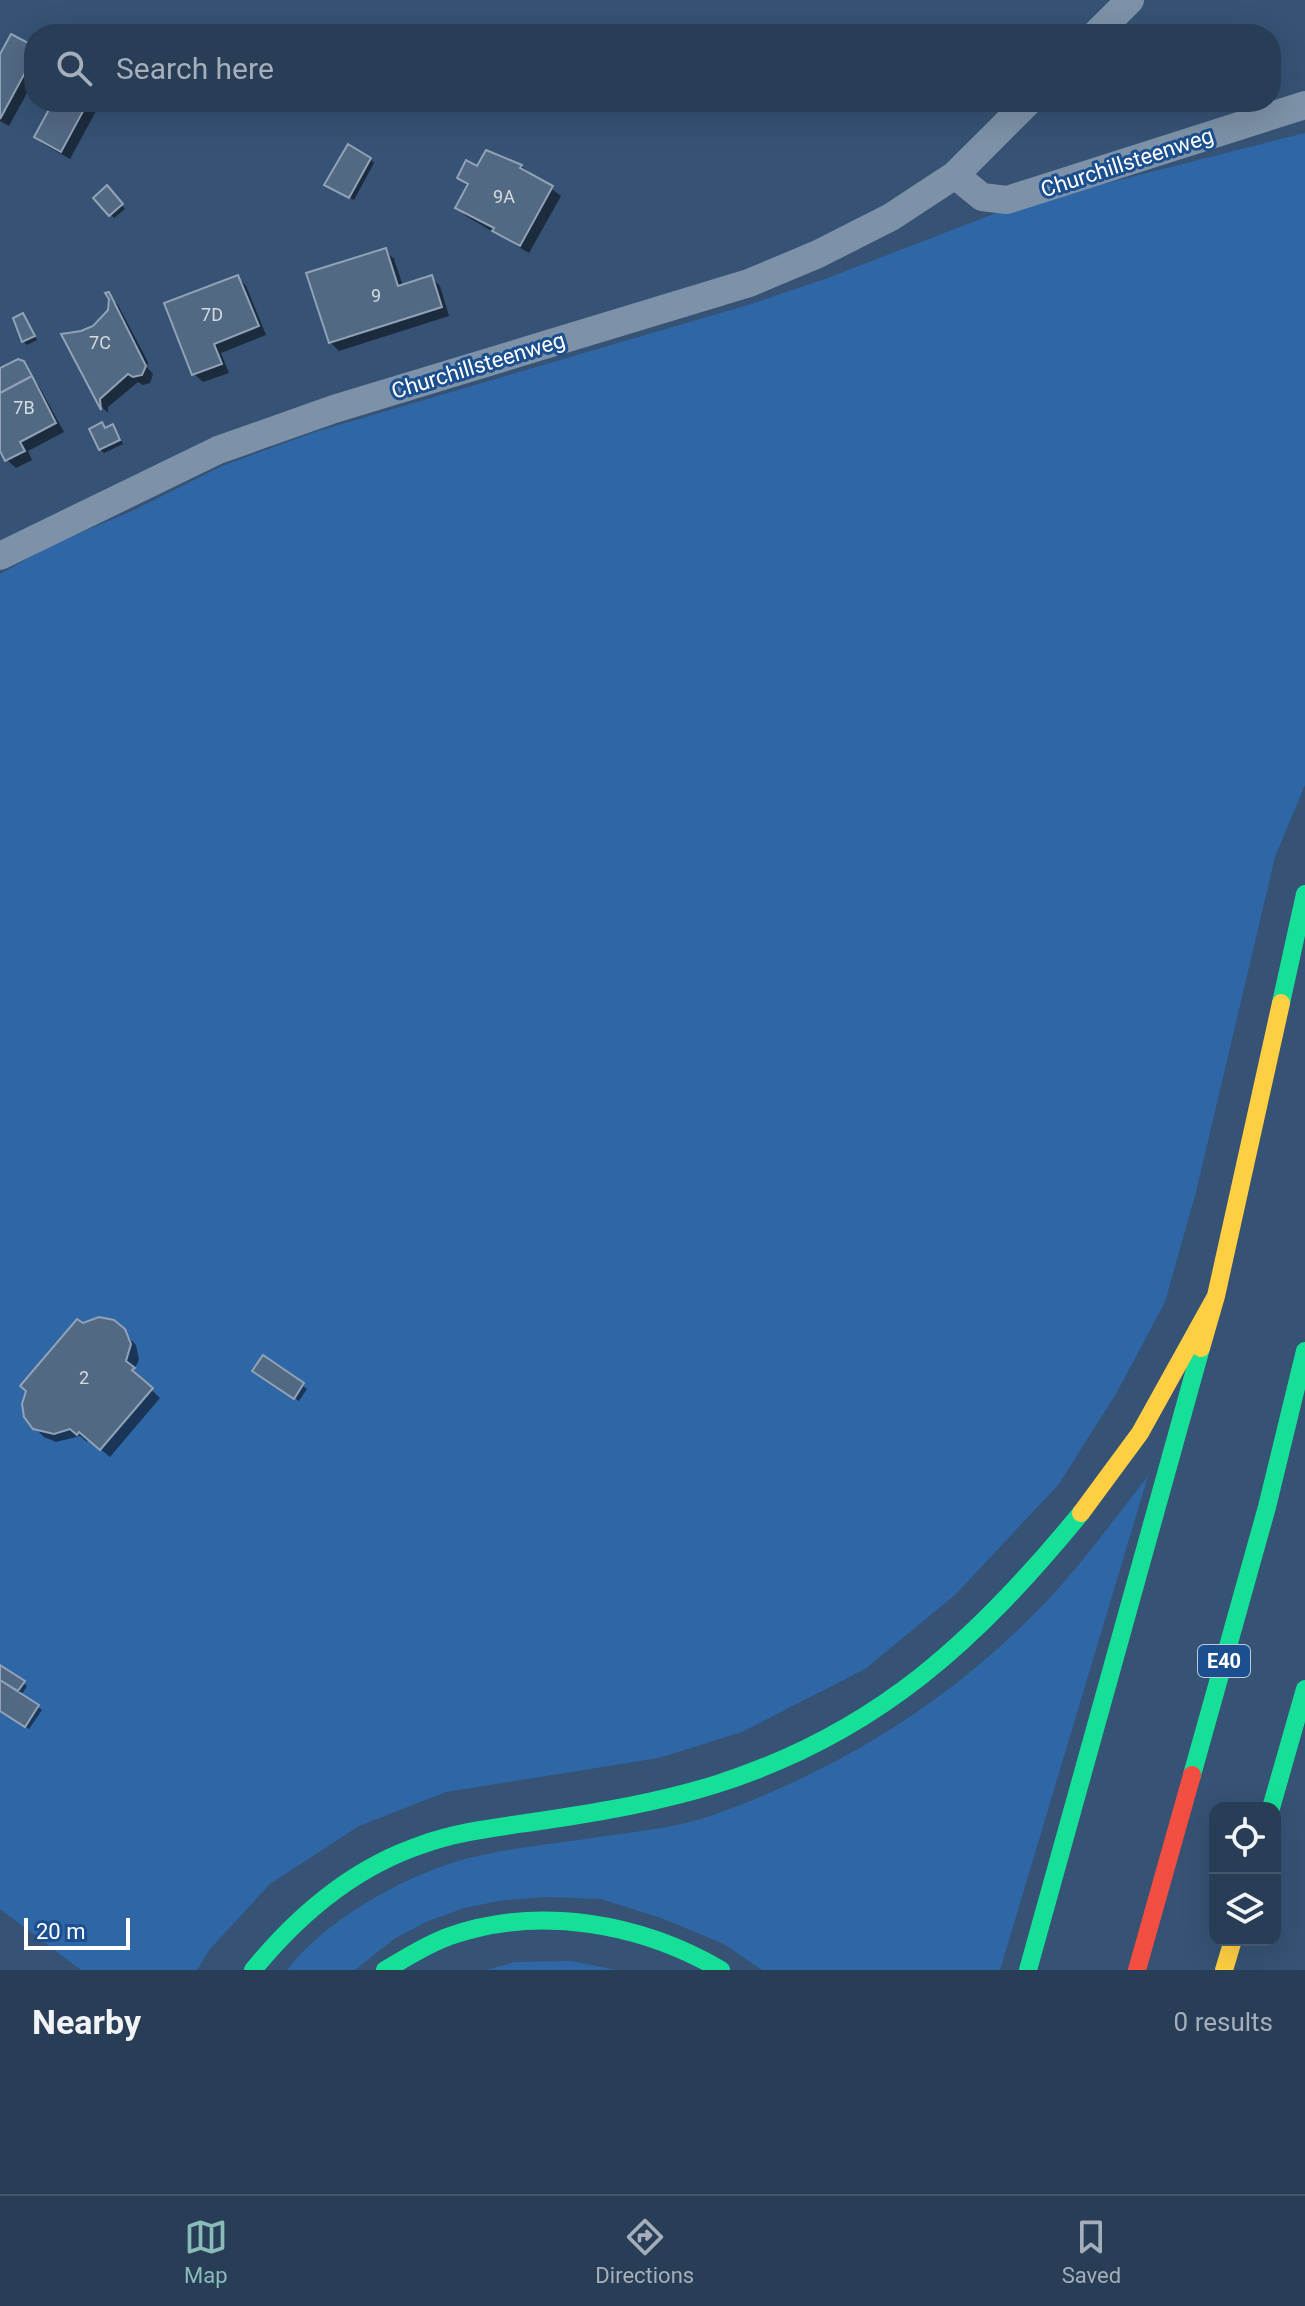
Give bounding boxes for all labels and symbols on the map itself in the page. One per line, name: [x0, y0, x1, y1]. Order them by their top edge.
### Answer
street label: Churchillsteenweg: [1038, 123, 1217, 202]
house number: 9A: [493, 186, 515, 207]
house number: 9: [371, 285, 381, 306]
house number: 7D: [201, 304, 223, 325]
street label: Churchillsteenweg: [388, 327, 568, 404]
house number: 7C: [89, 332, 111, 353]
house number: 7B: [13, 397, 35, 418]
house number: 2: [79, 1367, 89, 1388]
road number: E40: [1198, 1645, 1250, 1677]
scale bar: [24, 1914, 130, 1950]

